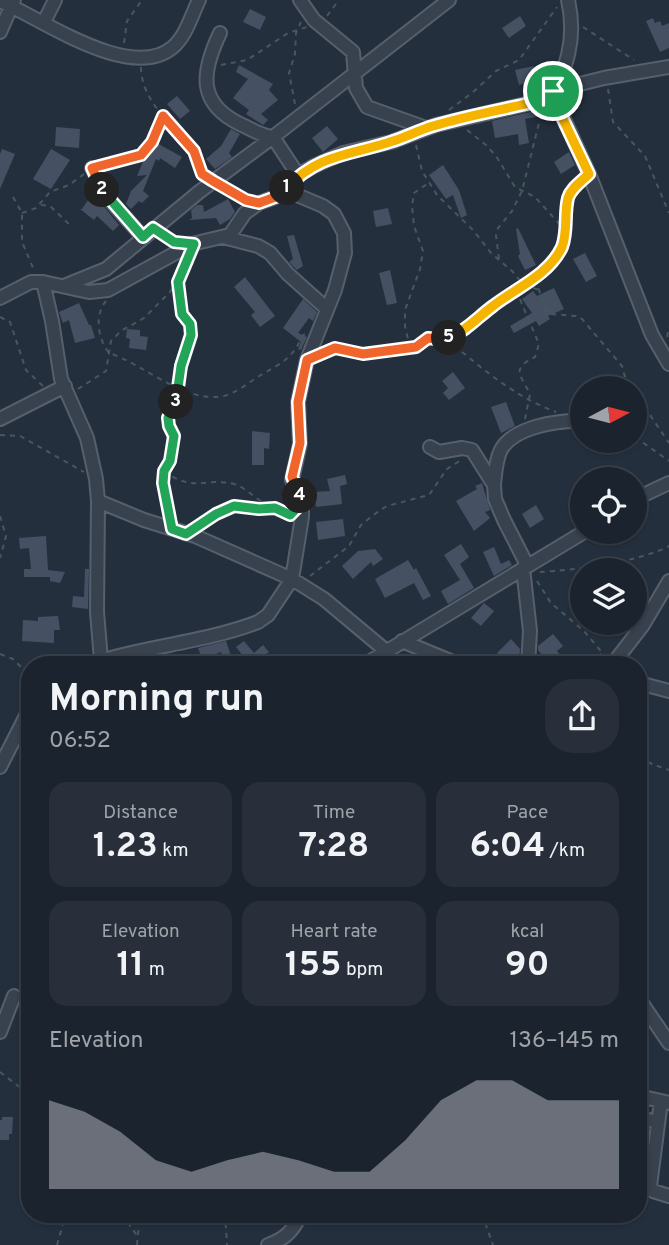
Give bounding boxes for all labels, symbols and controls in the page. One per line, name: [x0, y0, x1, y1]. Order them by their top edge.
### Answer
pin: [523, 61, 583, 121]
icon: arrive: [534, 72, 572, 110]
pin: 1: [270, 170, 304, 206]
pin: 2: [84, 172, 119, 208]
text: 1: [283, 175, 290, 199]
text: 2: [96, 177, 107, 201]
pin: 5: [432, 320, 466, 356]
text: 5: [443, 325, 454, 349]
north arrow: [570, 376, 648, 453]
map controls: [570, 376, 647, 635]
pin: 3: [158, 384, 194, 420]
text: 3: [170, 389, 181, 413]
button: locate: [570, 467, 647, 544]
pin: 4: [282, 478, 318, 514]
text: 4: [293, 483, 306, 507]
button: layers: [570, 558, 647, 635]
text: Morning run: [49, 676, 265, 725]
button: share: [545, 679, 619, 753]
text: 06:52: [49, 727, 111, 756]
text: Distance: [103, 801, 178, 825]
text: Time: [313, 801, 355, 825]
text: Pace: [506, 801, 548, 825]
text: 1.23: [93, 825, 158, 869]
text: 7:28: [299, 825, 369, 869]
text: 6:04: [470, 825, 545, 869]
text: km: [158, 839, 189, 863]
text: /km: [545, 839, 585, 863]
text: Elevation: [102, 920, 180, 944]
text: Heart rate: [291, 920, 377, 944]
text: kcal: [510, 920, 544, 944]
text: 11: [116, 944, 144, 988]
text: 155: [285, 944, 341, 988]
text: 90: [505, 944, 550, 988]
text: m: [144, 958, 165, 982]
text: bpm: [341, 958, 383, 982]
text: Elevation: [49, 1027, 144, 1056]
text: 136–145 m: [510, 1027, 619, 1056]

